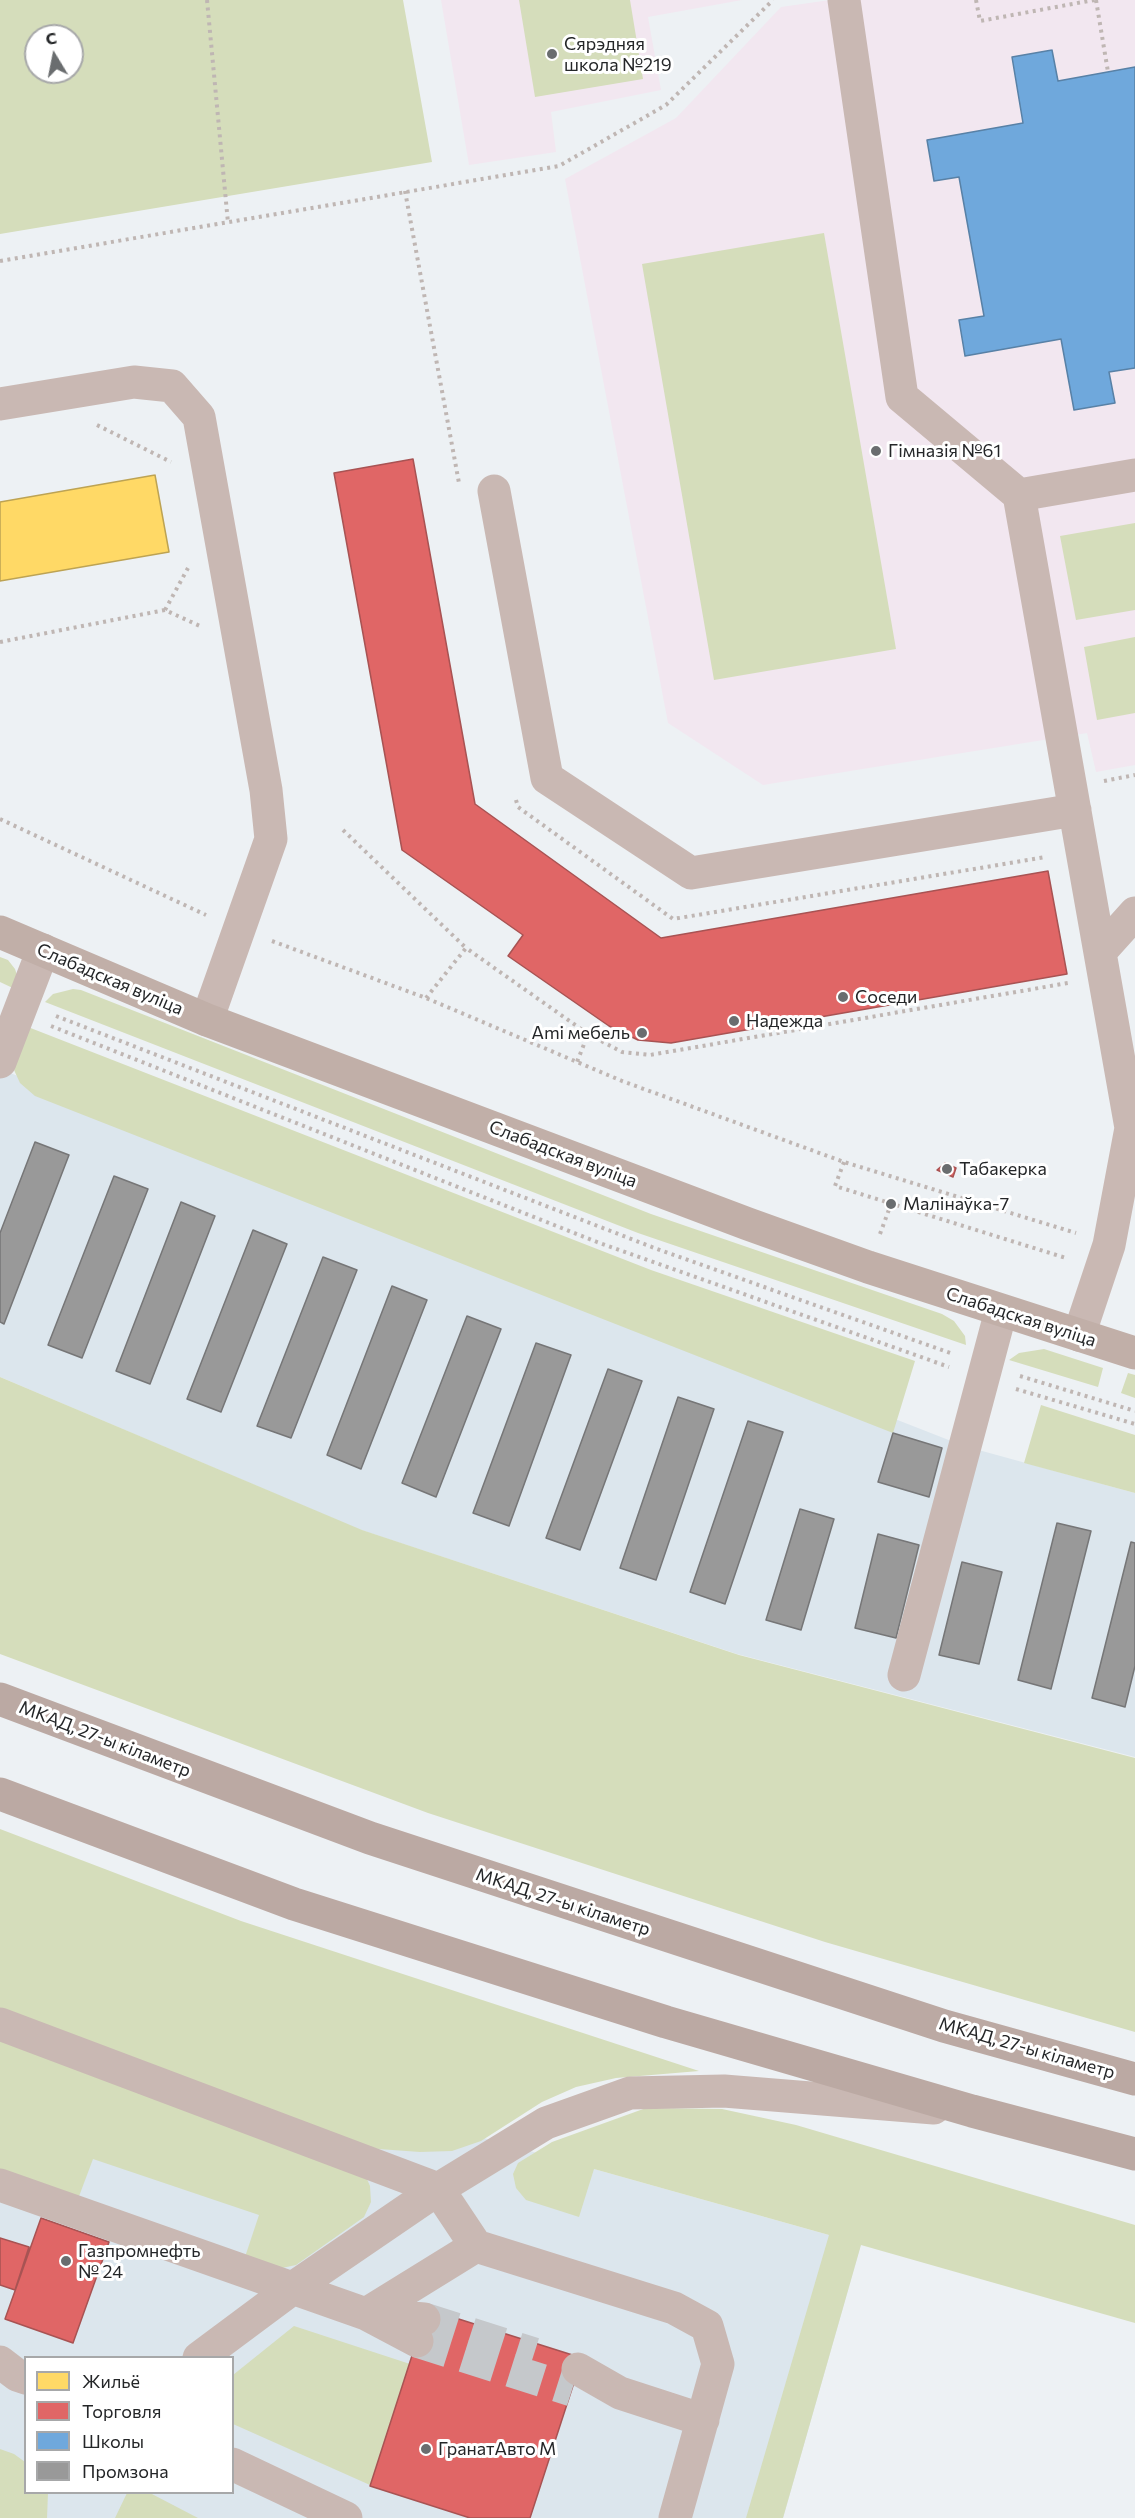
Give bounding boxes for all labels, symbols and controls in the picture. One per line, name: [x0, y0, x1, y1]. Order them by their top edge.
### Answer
north arrow: [24, 24, 84, 84]
text: С: [44, 27, 58, 48]
place label: Сярэдняя школа №219: [564, 33, 672, 76]
marker: Сярэдняя школа №219: [545, 47, 559, 61]
place label: Гімназія №61: [888, 440, 1001, 462]
marker: Гімназія №61: [869, 444, 883, 458]
street label: Слабадская вуліца: [34, 938, 186, 1020]
place label: Соседи: [855, 986, 917, 1008]
marker: Соседи: [836, 990, 850, 1004]
place label: Надежда: [746, 1010, 823, 1032]
marker: Надежда: [727, 1014, 741, 1028]
place label: Ami мебель: [531, 1022, 630, 1044]
marker: Ami мебель: [635, 1026, 649, 1040]
street label: Слабадская вуліца: [486, 1116, 640, 1192]
place label: Табакерка: [959, 1158, 1047, 1180]
marker: Табакерка: [940, 1162, 954, 1176]
place label: Малінаўка-7: [903, 1193, 1009, 1215]
marker: Малінаўка-7: [884, 1197, 898, 1211]
street label: Слабадская вуліца: [943, 1283, 1099, 1351]
street label: МКАД, 27-ы кіламетр: [16, 1696, 194, 1782]
street label: МКАД, 27-ы кіламетр: [473, 1864, 653, 1940]
street label: МКАД, 27-ы кіламетр: [936, 2013, 1118, 2083]
place label: Газпромнефть № 24: [78, 2240, 200, 2282]
marker: Газпромнефть № 24: [59, 2254, 73, 2268]
legend: [24, 2356, 234, 2494]
text: Жильё: [82, 2370, 140, 2392]
text: Торговля: [82, 2400, 161, 2422]
text: Школы: [82, 2430, 144, 2452]
place label: ГранатАвто М: [438, 2438, 556, 2460]
marker: ГранатАвто М: [419, 2442, 433, 2456]
text: Промзона: [82, 2460, 169, 2482]

